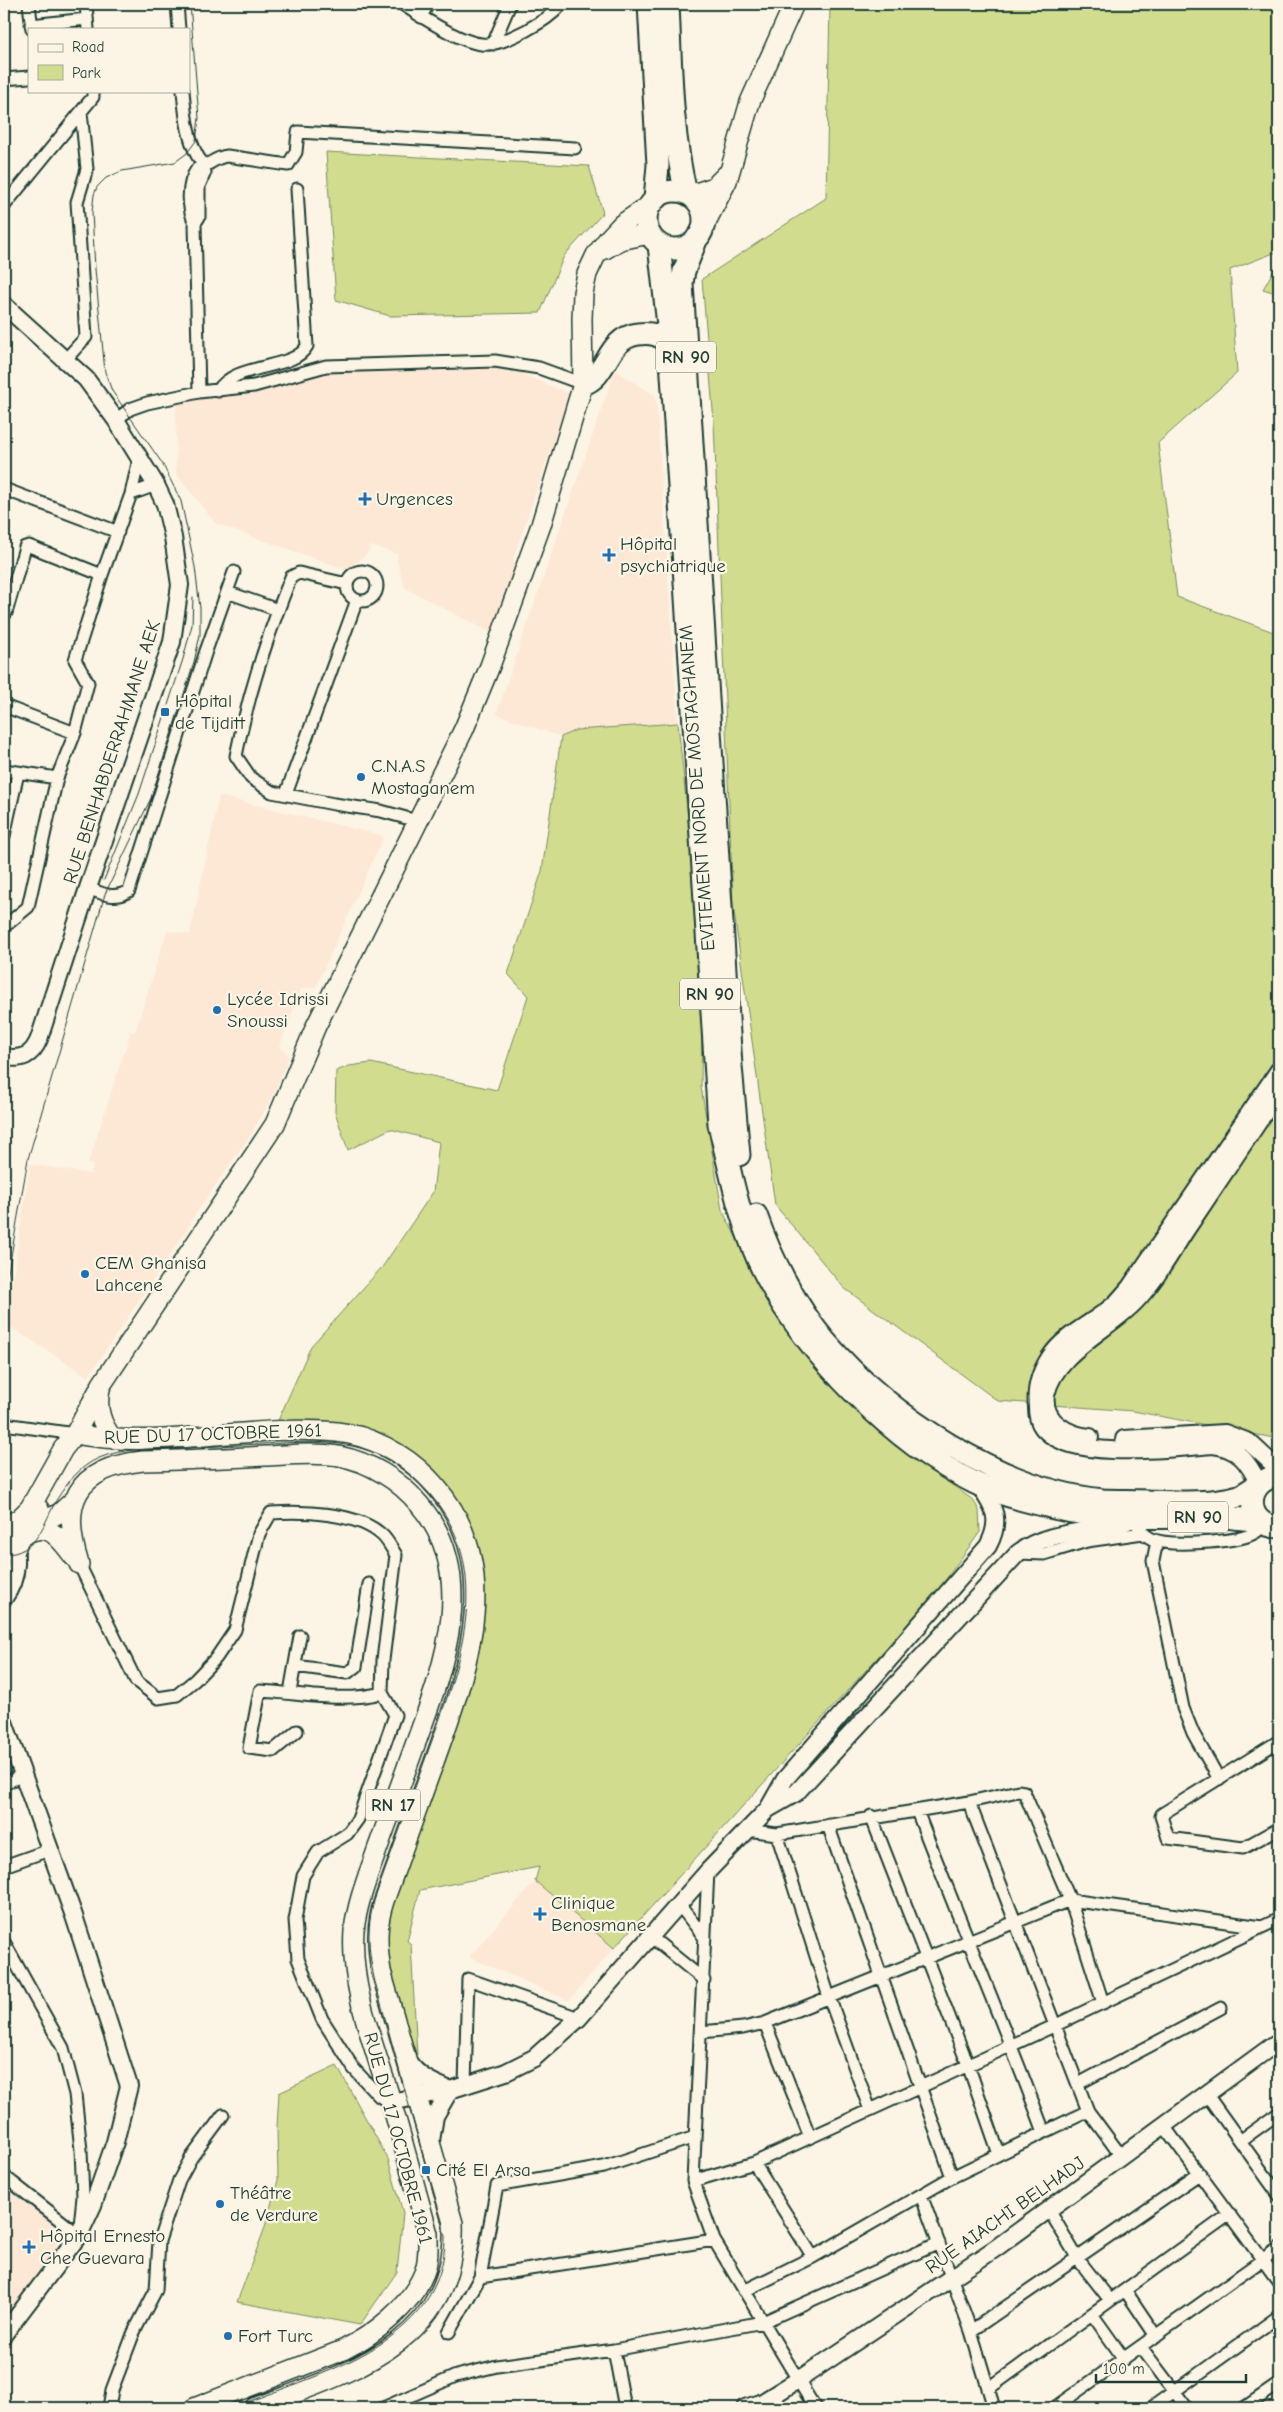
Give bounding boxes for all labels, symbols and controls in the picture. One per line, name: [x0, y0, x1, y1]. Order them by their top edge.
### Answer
legend: [28, 28, 190, 92]
text: Road: [72, 38, 104, 56]
text: Park: [72, 64, 101, 82]
road number: RN 90: [656, 342, 716, 372]
place label: Urgences: [376, 488, 453, 510]
marker: Urgences: [358, 492, 372, 506]
place label: Hôpital psychiatrique: [620, 533, 726, 577]
marker: Hôpital psychiatrique: [602, 548, 616, 562]
street label: RUE BENHABDERRAHMANE AEK: [59, 617, 165, 887]
street label: EVITEMENT NORD DE MOSTAGHANEM: [675, 624, 719, 952]
place label: Hôpital de Tijditt: [175, 690, 245, 734]
marker: Hôpital de Tijditt: [159, 706, 171, 718]
place label: C.N.A.S Mostaganem: [371, 755, 475, 799]
marker: C.N.A.S Mostaganem: [355, 771, 367, 783]
road number: RN 90: [680, 979, 740, 1010]
place label: Lycée Idrissi Snoussi: [227, 988, 329, 1032]
marker: Lycée Idrissi Snoussi: [211, 1004, 223, 1016]
place label: CEM Ghanisa Lahcene: [95, 1252, 206, 1296]
marker: CEM Ghanisa Lahcene: [79, 1268, 91, 1280]
street label: RUE DU 17 OCTOBRE 1961: [104, 1419, 322, 1449]
road number: RN 90: [1168, 1501, 1228, 1532]
road number: RN 17: [366, 1790, 420, 1820]
place label: Clinique Benosmane: [551, 1892, 646, 1936]
marker: Clinique Benosmane: [533, 1907, 547, 1921]
street label: RUE DU 17 OCTOBRE 1961: [359, 2030, 437, 2246]
street label: RUE AIACHI BELHADJ: [921, 2152, 1089, 2278]
place label: Cité El Arsa: [436, 2159, 531, 2181]
marker: Cité El Arsa: [420, 2164, 432, 2176]
place label: Théâtre de Verdure: [230, 2182, 318, 2226]
marker: Théâtre de Verdure: [214, 2198, 226, 2210]
place label: Hôpital Ernesto Che Guevara: [40, 2225, 165, 2269]
marker: Hôpital Ernesto Che Guevara: [22, 2240, 36, 2254]
place label: Fort Turc: [238, 2325, 313, 2347]
marker: Fort Turc: [222, 2330, 234, 2342]
scale bar: [1096, 2352, 1246, 2384]
text: 100 m: [1103, 2360, 1145, 2378]

